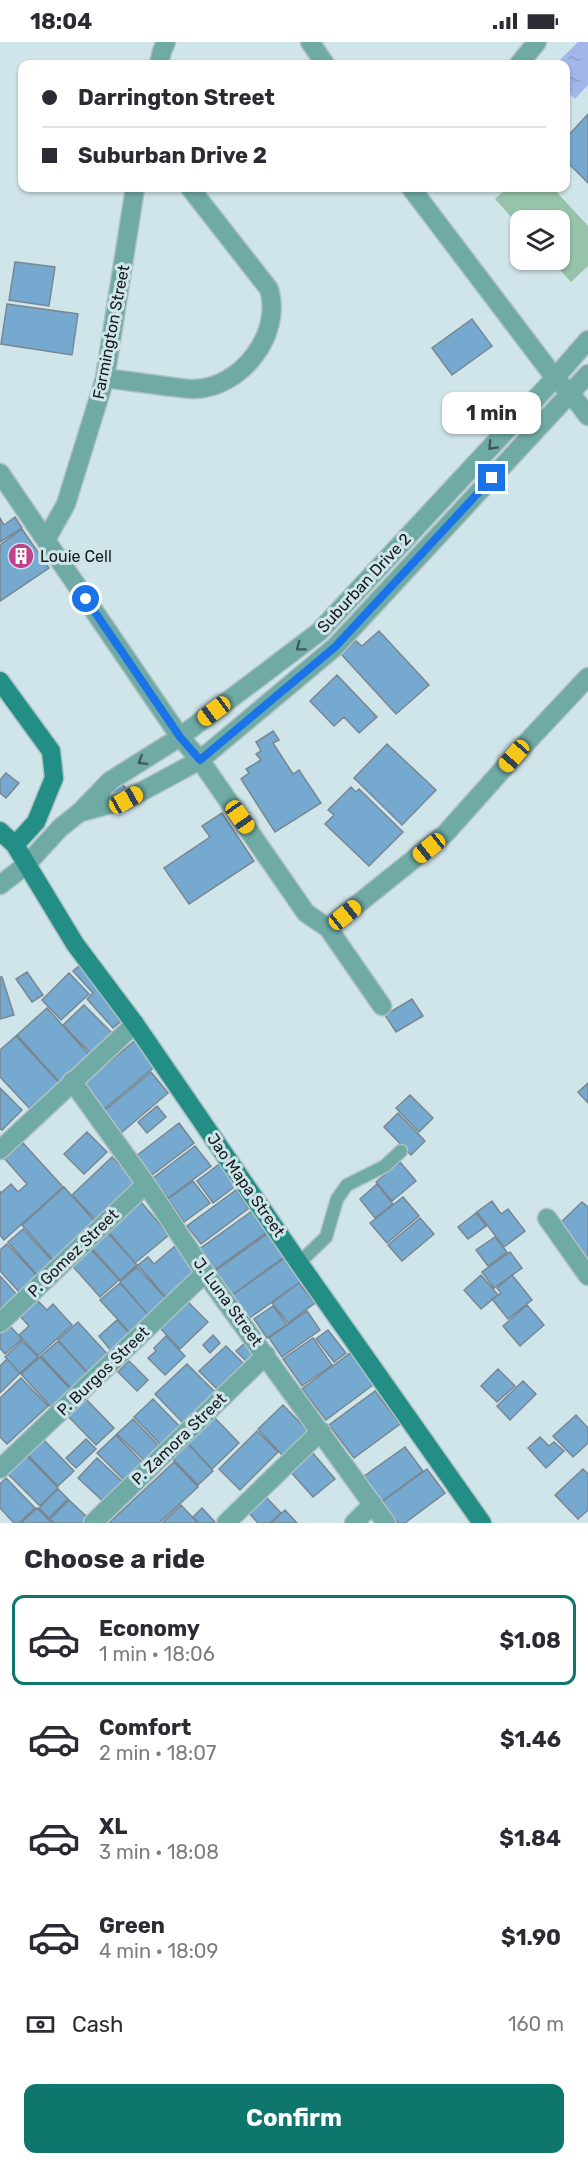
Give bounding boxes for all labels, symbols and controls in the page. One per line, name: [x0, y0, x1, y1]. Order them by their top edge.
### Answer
text: 18:04: [30, 8, 92, 35]
text: Darrington Street: [78, 84, 275, 111]
text: Suburban Drive 2: [78, 142, 267, 169]
map controls: [510, 210, 570, 270]
button: layers: [510, 210, 570, 270]
street label: Farmington Street: [89, 263, 133, 401]
callout: 1 min: [442, 391, 542, 433]
text: 1 min: [466, 401, 517, 425]
one-way arrow: [489, 438, 500, 449]
route end: [478, 464, 505, 491]
street label: Suburban Drive 2: [313, 529, 415, 637]
building icon: Louie Cell: [6, 541, 36, 571]
place label: Louie Cell: [40, 547, 112, 566]
route start: [72, 585, 99, 612]
one-way arrow: [295, 640, 306, 651]
car: [194, 693, 234, 729]
car: [495, 737, 533, 775]
one-way arrow: [138, 753, 148, 765]
car: [106, 783, 146, 817]
car: [222, 797, 258, 837]
car: [409, 830, 449, 866]
car: [325, 897, 365, 933]
street label: Jao Mapa Street: [203, 1130, 289, 1240]
street label: P. Gomez Street: [24, 1205, 122, 1301]
street label: J. Luna Street: [189, 1254, 267, 1350]
street label: P. Burgos Street: [53, 1322, 153, 1420]
street label: P. Zamora Street: [128, 1389, 230, 1489]
text: Choose a ride: [24, 1543, 205, 1575]
icon: car: [27, 1613, 81, 1667]
text: Economy: [99, 1615, 200, 1642]
text: $1.08: [499, 1627, 561, 1654]
text: 1 min · 18:06: [99, 1642, 215, 1666]
icon: car: [27, 1712, 81, 1766]
text: Comfort: [99, 1714, 191, 1741]
text: $1.46: [500, 1726, 561, 1753]
text: 2 min · 18:07: [99, 1741, 216, 1765]
icon: car: [27, 1811, 81, 1865]
text: XL: [99, 1813, 127, 1840]
text: $1.84: [499, 1825, 561, 1852]
text: 3 min · 18:08: [99, 1840, 219, 1864]
icon: car: [27, 1910, 81, 1964]
text: Green: [99, 1912, 165, 1939]
text: $1.90: [501, 1924, 561, 1951]
text: 4 min · 18:09: [99, 1939, 218, 1963]
icon: cash: [24, 2008, 57, 2041]
text: Cash: [72, 2011, 123, 2038]
text: 160 m: [508, 2012, 564, 2036]
button: Confirm: [24, 2084, 564, 2153]

